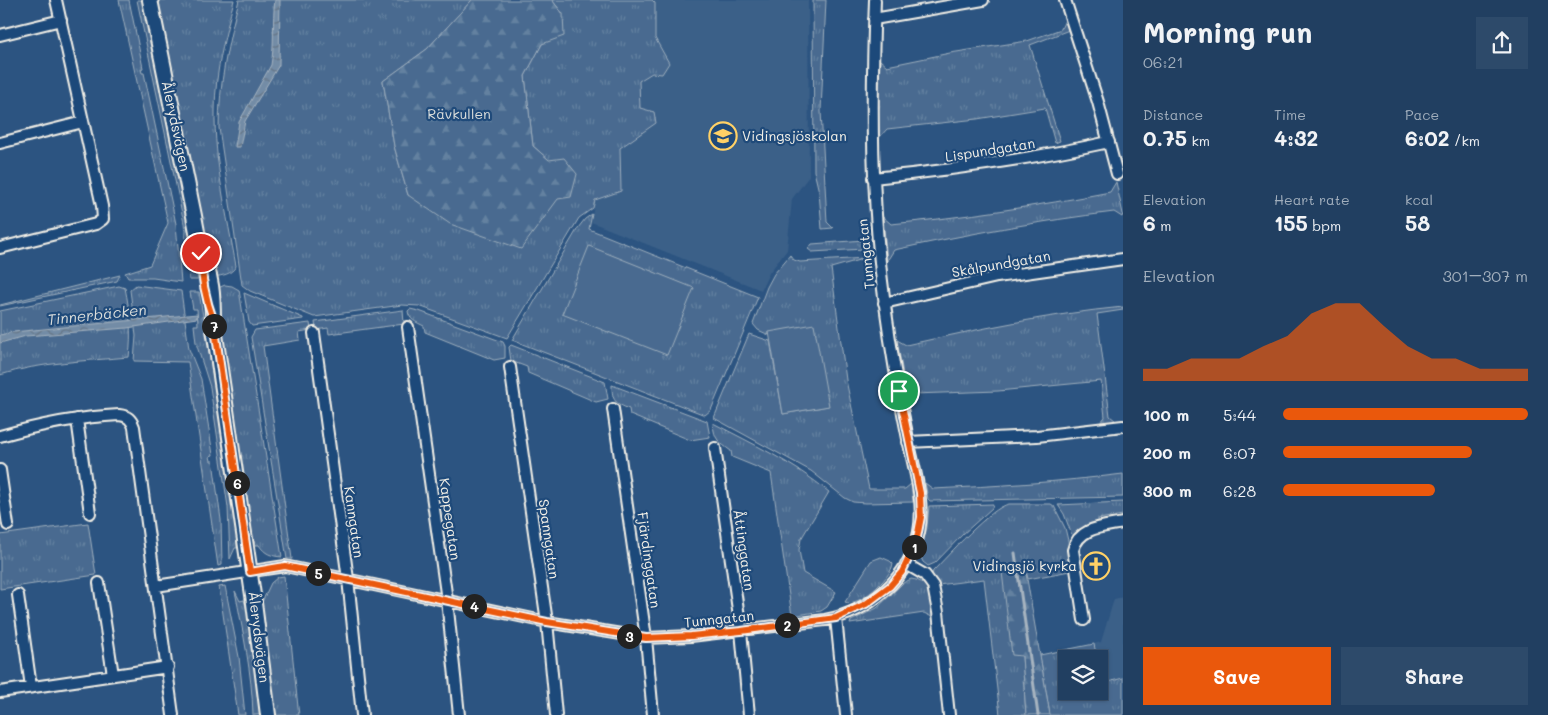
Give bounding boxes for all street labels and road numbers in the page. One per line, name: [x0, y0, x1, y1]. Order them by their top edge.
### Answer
street label: Ålerydsvägen: [158, 79, 195, 173]
street label: Lispundgatan: [944, 133, 1036, 166]
street label: Tunngatan: [852, 218, 879, 290]
street label: Skålpundgatan: [950, 245, 1052, 282]
street label: Kappegatan: [435, 477, 466, 561]
street label: Kanngatan: [340, 485, 369, 559]
street label: Spanngatan: [535, 498, 564, 580]
street label: Åttinggatan: [729, 508, 760, 592]
street label: Fjärdinggatan: [633, 511, 666, 609]
street label: Ålerydsvägen: [244, 590, 275, 684]
street label: Tunngatan: [683, 605, 755, 632]

